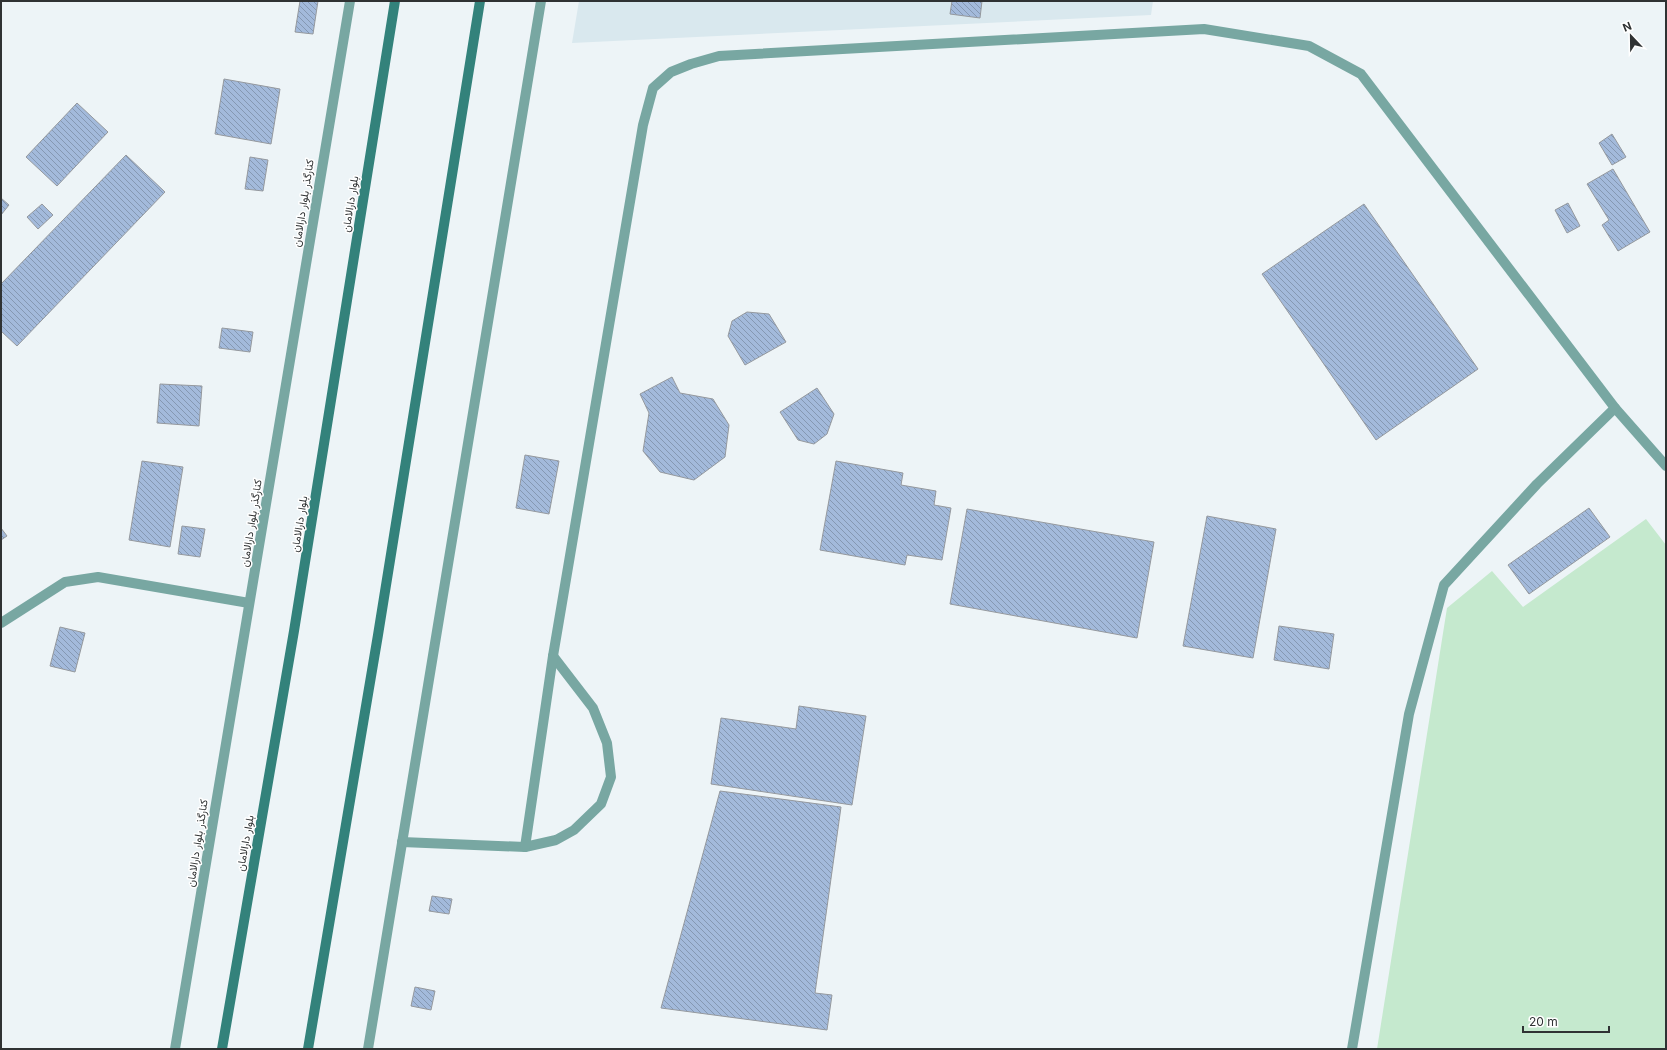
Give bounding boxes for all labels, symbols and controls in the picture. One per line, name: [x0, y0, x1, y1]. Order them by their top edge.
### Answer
north arrow: [1611, 16, 1651, 56]
text: N: [1621, 19, 1634, 35]
street label: کنارگذر بلوار دارالامان: [289, 158, 317, 248]
street label: بلوار دارالامان: [339, 175, 361, 233]
street label: کنارگذر بلوار دارالامان: [237, 478, 265, 568]
street label: بلوار دارالامان: [288, 495, 310, 553]
street label: کنارگذر بلوار دارالامان: [183, 798, 211, 888]
street label: بلوار دارالامان: [233, 814, 257, 872]
scale bar: [1523, 1008, 1609, 1034]
text: 20 m: [1529, 1014, 1558, 1029]

